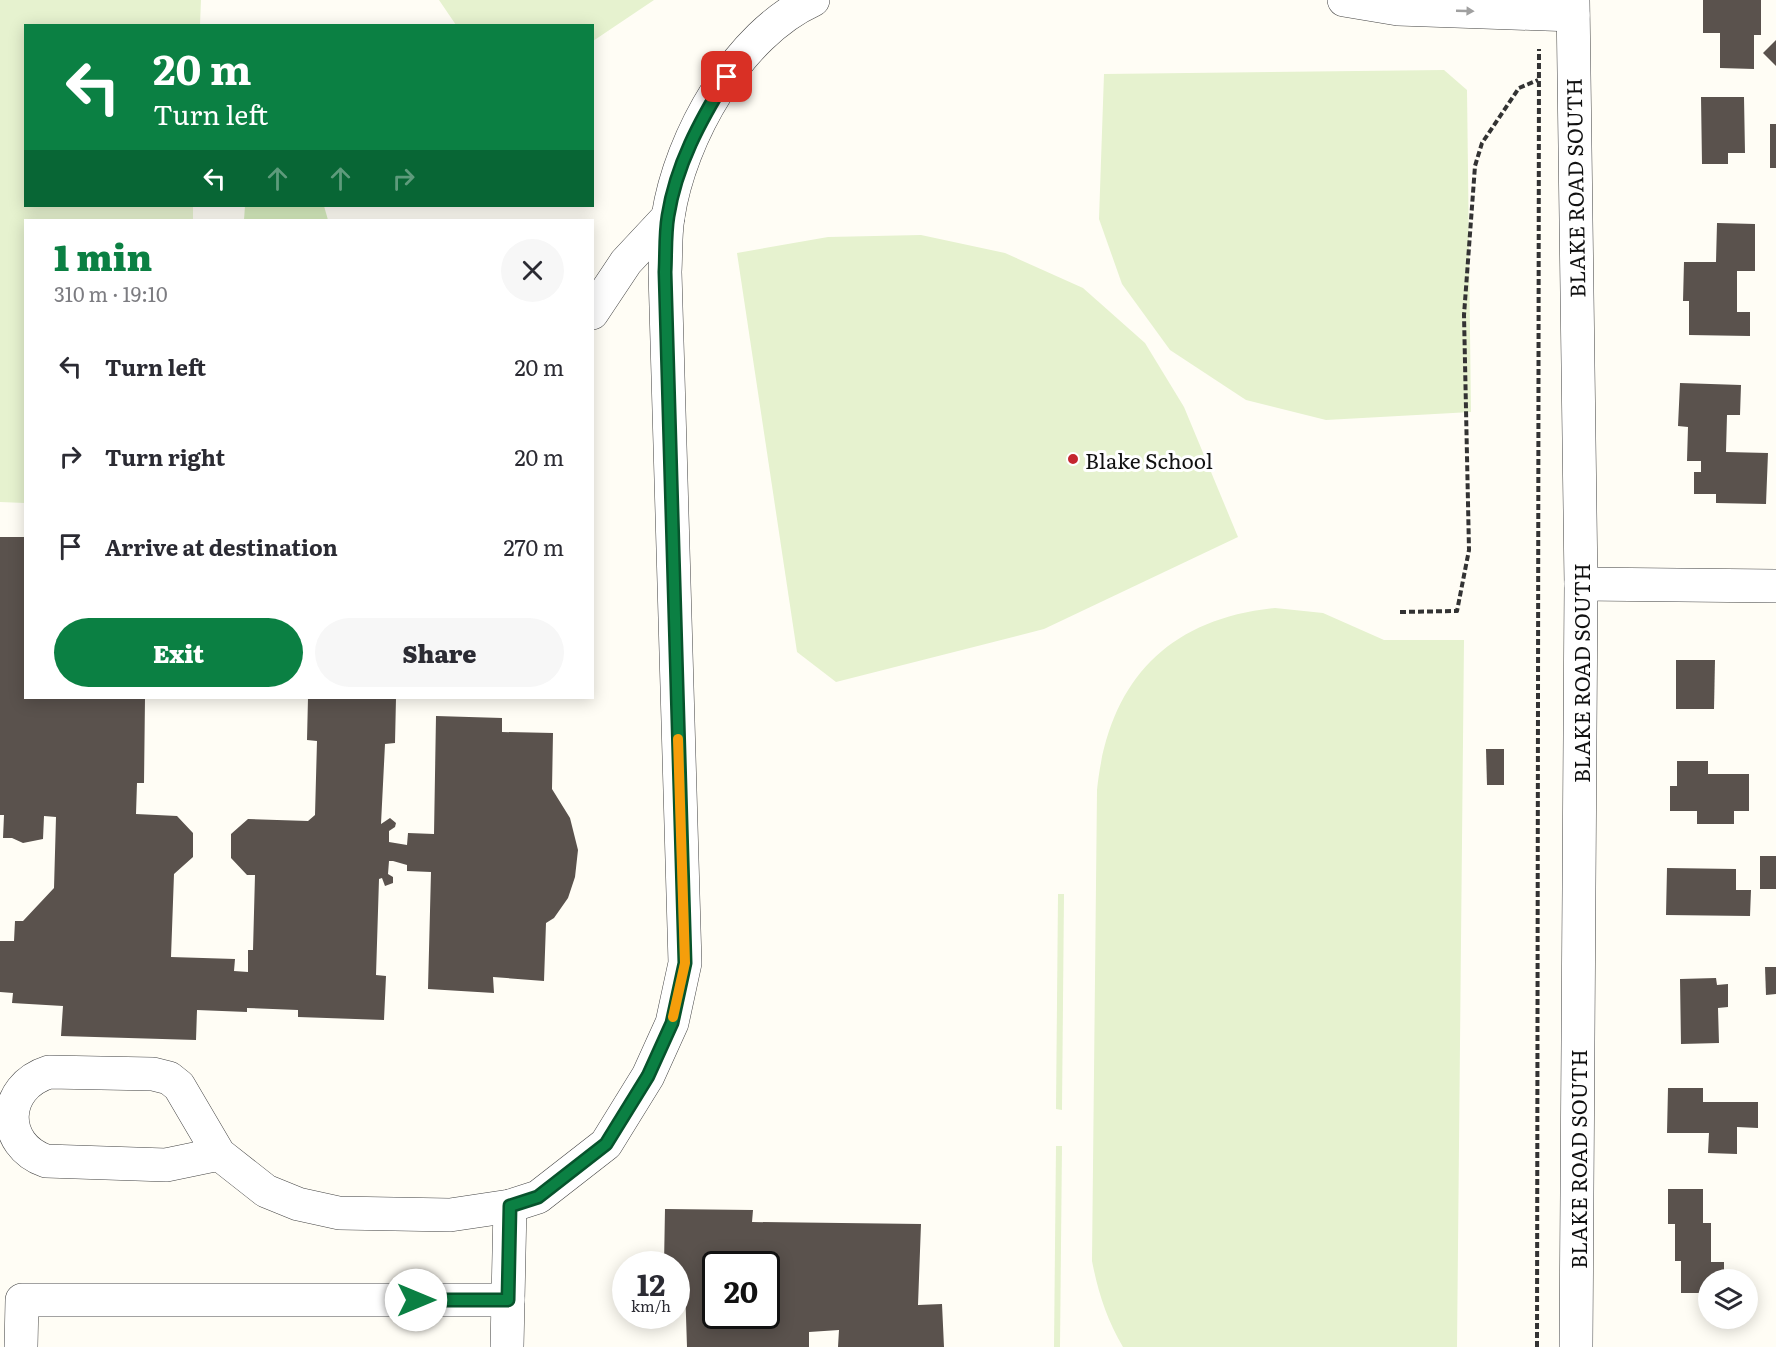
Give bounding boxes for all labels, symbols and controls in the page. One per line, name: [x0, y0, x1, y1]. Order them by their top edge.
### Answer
one-way arrow: [1455, 7, 1474, 16]
text: 20 m: [153, 36, 252, 98]
icon: left: [54, 48, 132, 126]
pin: [701, 51, 752, 102]
icon: arrive: [710, 60, 743, 93]
street label: BLAKE ROAD SOUTH: [1557, 78, 1591, 298]
text: Turn left: [153, 93, 268, 133]
icon: left: [198, 162, 231, 195]
icon: ahead: [261, 162, 294, 195]
icon: ahead: [324, 162, 357, 195]
icon: right: [387, 162, 420, 195]
text: 1 min: [54, 229, 152, 282]
button: close: [501, 239, 564, 302]
text: 310 m · 19:10: [54, 278, 168, 308]
icon: left: [54, 350, 87, 383]
text: Turn left: [105, 350, 206, 383]
text: 20 m: [514, 350, 564, 383]
icon: right: [54, 440, 87, 473]
text: Turn right: [105, 440, 225, 473]
text: 20 m: [514, 440, 564, 473]
place label: Blake School: [1085, 444, 1213, 475]
marker: Blake School: [1066, 452, 1080, 466]
icon: arrive: [54, 530, 87, 563]
text: Arrive at destination: [105, 530, 338, 563]
text: 270 m: [503, 530, 564, 563]
street label: BLAKE ROAD SOUTH: [1565, 563, 1596, 783]
button: Exit: [54, 618, 303, 687]
button: Share: [315, 618, 564, 687]
street label: BLAKE ROAD SOUTH: [1562, 1049, 1593, 1269]
speed limit sign: 20: [702, 1251, 780, 1329]
text: 12: [637, 1261, 665, 1305]
position arrow: [384, 1268, 448, 1332]
map controls: [1698, 1269, 1758, 1329]
button: layers: [1698, 1269, 1758, 1329]
text: km/h: [631, 1294, 671, 1317]

